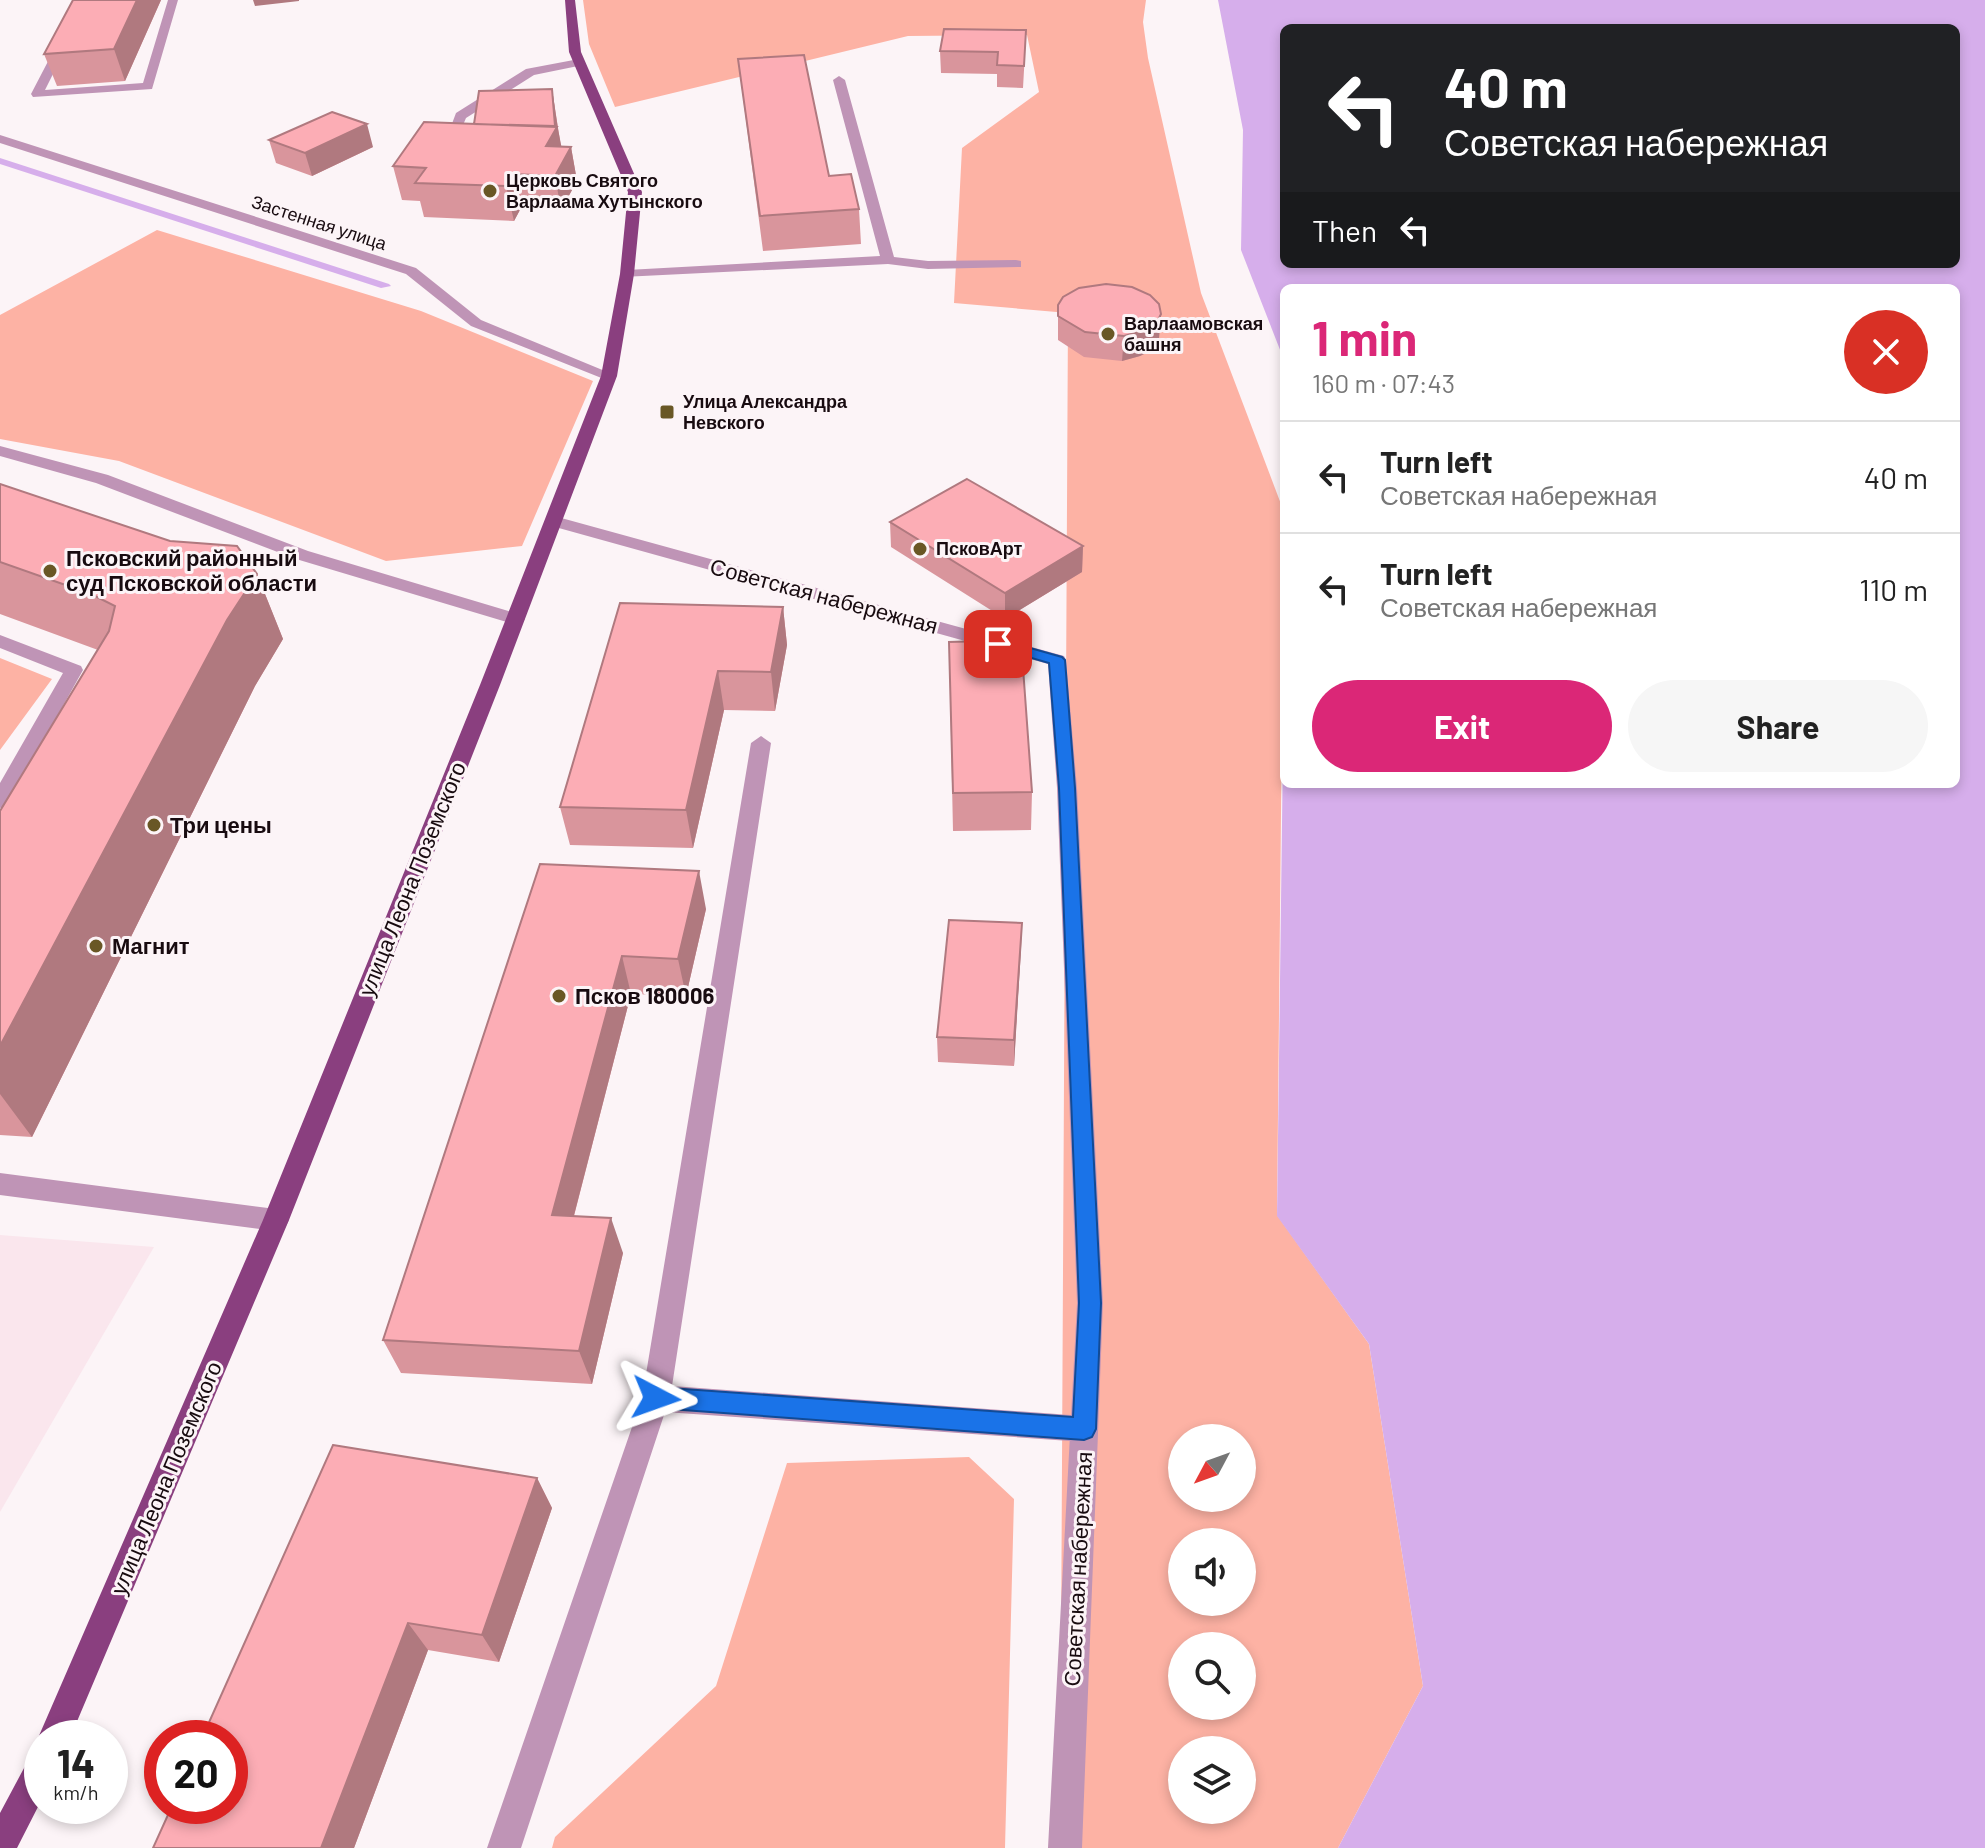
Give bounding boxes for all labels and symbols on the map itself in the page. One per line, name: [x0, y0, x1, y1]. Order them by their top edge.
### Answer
place label: Церковь Святого Варлаама Хутынского: [506, 169, 703, 212]
marker: Церковь Святого Варлаама Хутынского: [481, 182, 499, 200]
street label: Застенная улица: [249, 190, 391, 255]
place label: Варлаамовская башня: [1124, 312, 1263, 355]
marker: Варлаамовская башня: [1099, 325, 1117, 343]
place label: Улица Александра Невского: [683, 390, 848, 433]
marker: Улица Александра Невского: [658, 403, 676, 421]
place label: ПсковАрт: [936, 537, 1023, 559]
marker: ПсковАрт: [911, 540, 929, 558]
place label: Псковский районный суд Псковской области: [66, 544, 317, 596]
street label: Советская набережная: [707, 552, 941, 639]
marker: Псковский районный суд Псковской области: [41, 562, 59, 580]
pin: [964, 610, 1032, 678]
street label: улица Леона Поземского: [352, 758, 471, 1000]
place label: Три цены: [170, 811, 272, 838]
marker: Три цены: [145, 816, 163, 834]
place label: Магнит: [112, 932, 190, 958]
marker: Магнит: [87, 937, 105, 955]
place label: Псков 180006: [575, 982, 714, 1008]
marker: Псков 180006: [550, 987, 568, 1005]
position arrow: [614, 1356, 698, 1440]
street label: улица Леона Поземского: [104, 1357, 227, 1598]
north arrow: [1168, 1424, 1256, 1512]
street label: Советская набережная: [1058, 1451, 1097, 1687]
speed limit sign: 20: [144, 1720, 248, 1824]

